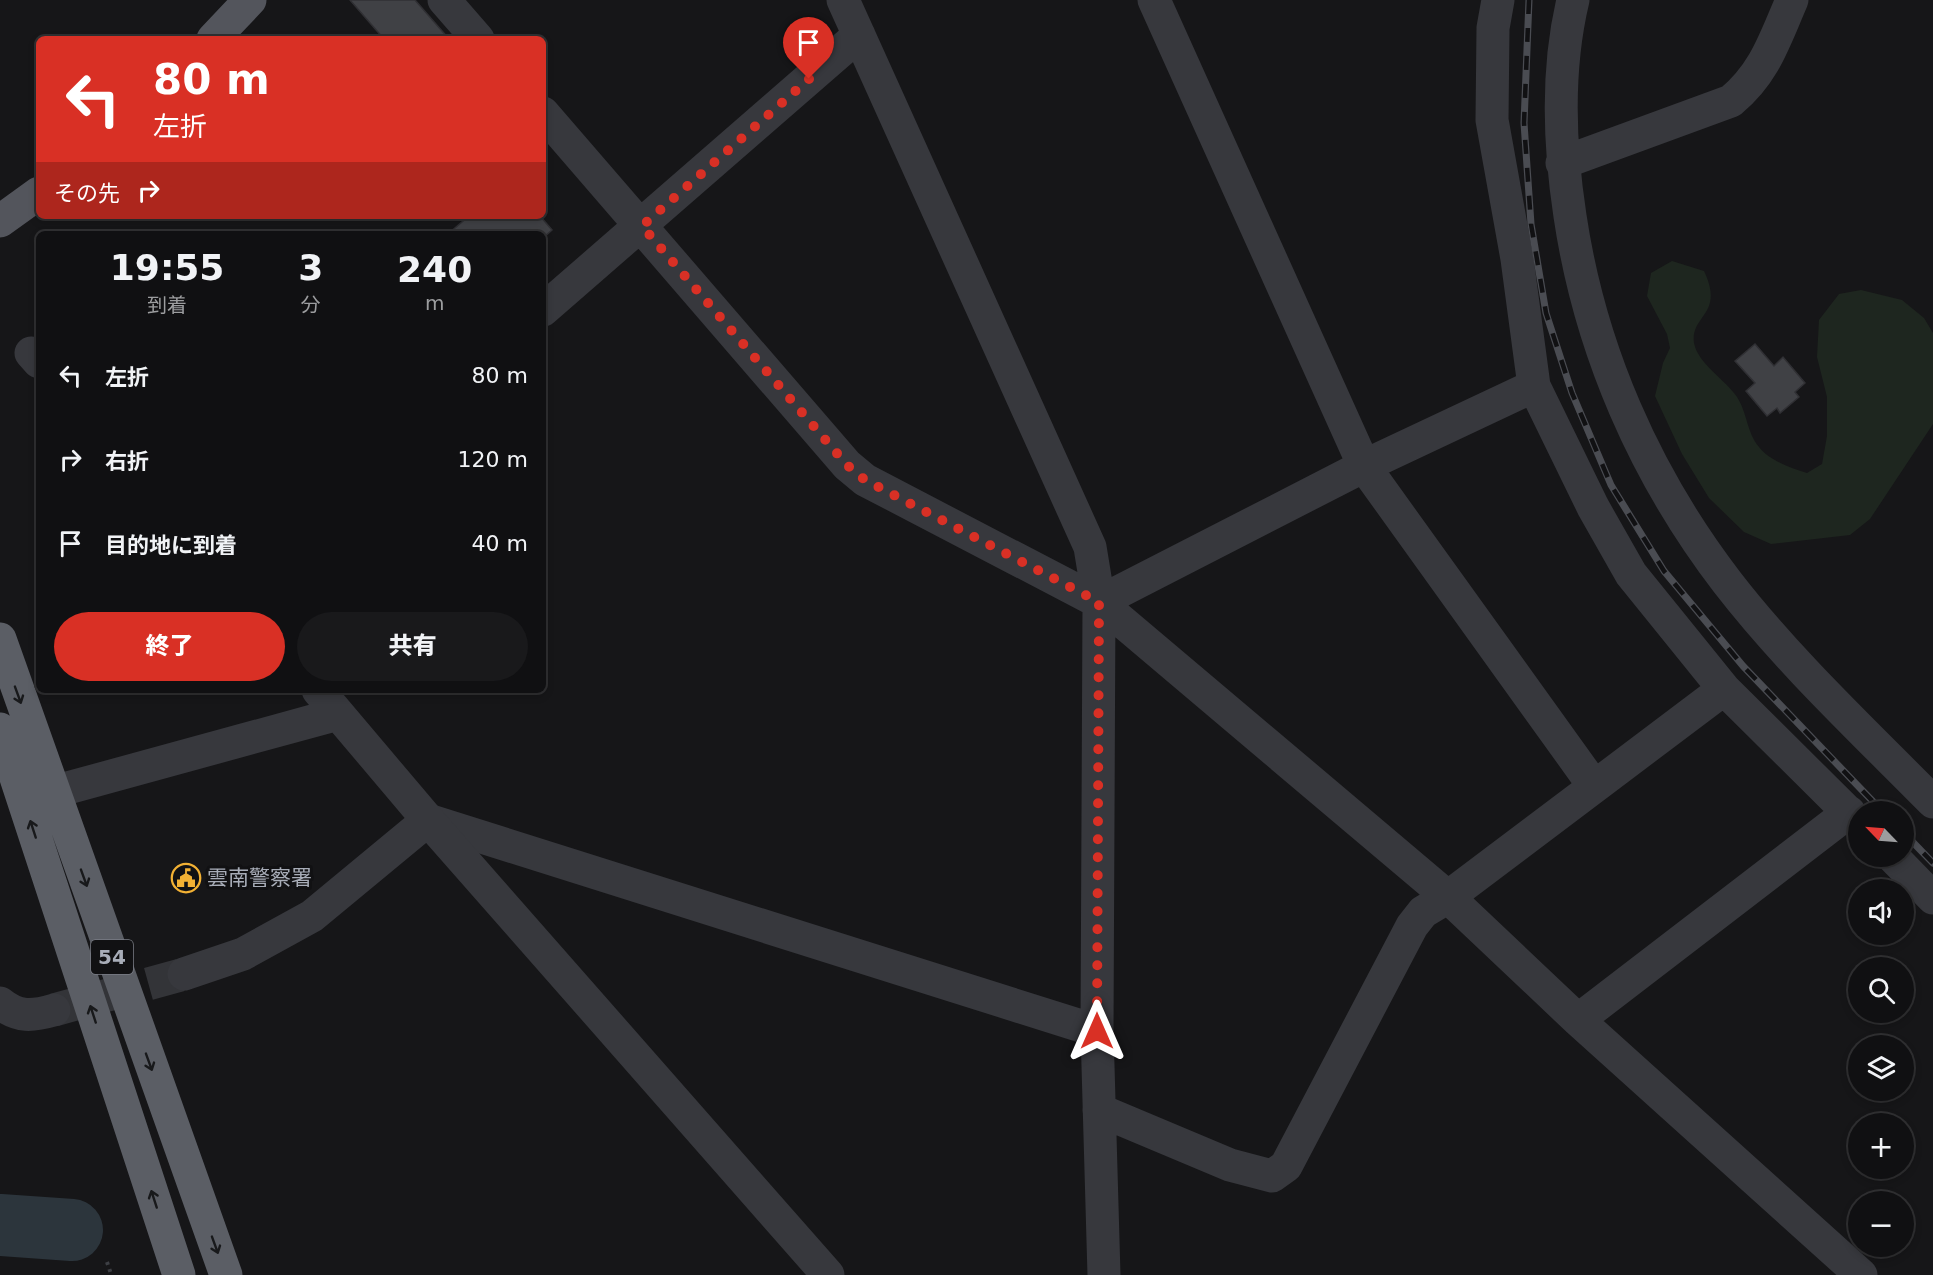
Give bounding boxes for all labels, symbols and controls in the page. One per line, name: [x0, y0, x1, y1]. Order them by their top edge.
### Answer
pin: [783, 17, 834, 79]
icon: arrive: [792, 26, 825, 59]
text: 80 m: [153, 55, 270, 104]
icon: left: [54, 60, 132, 138]
text: 左折: [153, 111, 207, 142]
icon: right: [132, 174, 165, 207]
text: その先: [54, 181, 120, 206]
text: 19:55: [110, 247, 224, 288]
text: 3: [298, 247, 323, 288]
text: 240: [397, 249, 472, 290]
text: m: [425, 291, 444, 315]
text: 到着: [147, 293, 187, 317]
text: 分: [301, 293, 321, 317]
icon: left: [54, 359, 87, 392]
text: 80 m: [472, 363, 528, 388]
text: 左折: [105, 365, 149, 390]
icon: right: [54, 443, 87, 476]
text: 120 m: [458, 447, 528, 472]
text: 右折: [105, 449, 149, 474]
icon: arrive: [54, 527, 87, 560]
text: 40 m: [472, 531, 528, 556]
text: 目的地に到着: [105, 533, 237, 558]
button: 終了: [54, 612, 285, 681]
button: 共有: [297, 612, 528, 681]
one-way arrow: [14, 685, 25, 704]
north arrow: [1848, 801, 1914, 867]
map controls: [1848, 801, 1914, 1257]
one-way arrow: [26, 820, 37, 839]
public building icon: 雲南警察署: [170, 862, 202, 894]
place label: 雲南警察署: [207, 866, 312, 890]
one-way arrow: [79, 868, 90, 887]
button: sound: [1848, 879, 1914, 945]
road number: 54: [91, 940, 133, 974]
button: search: [1848, 957, 1914, 1023]
position arrow: [1065, 999, 1129, 1063]
one-way arrow: [87, 1005, 98, 1024]
button: layers: [1848, 1035, 1914, 1101]
one-way arrow: [145, 1052, 156, 1071]
button: +: [1848, 1113, 1914, 1179]
one-way arrow: [148, 1190, 159, 1209]
button: −: [1848, 1191, 1914, 1257]
one-way arrow: [210, 1236, 221, 1254]

